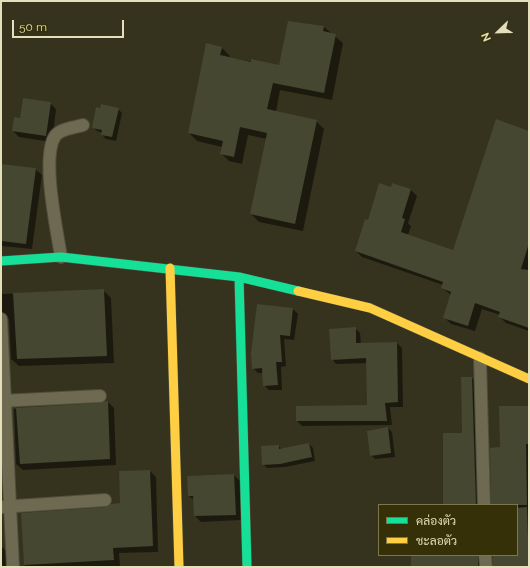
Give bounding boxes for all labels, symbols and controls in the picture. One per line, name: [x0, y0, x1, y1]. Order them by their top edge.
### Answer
scale bar: [14, 12, 126, 38]
north arrow: [478, 12, 518, 52]
text: 50 m: [19, 20, 47, 34]
text: N: [479, 30, 494, 43]
legend: [378, 504, 518, 556]
text: คล่องตัว: [416, 514, 456, 528]
text: ชะลอตัว: [416, 534, 457, 548]

